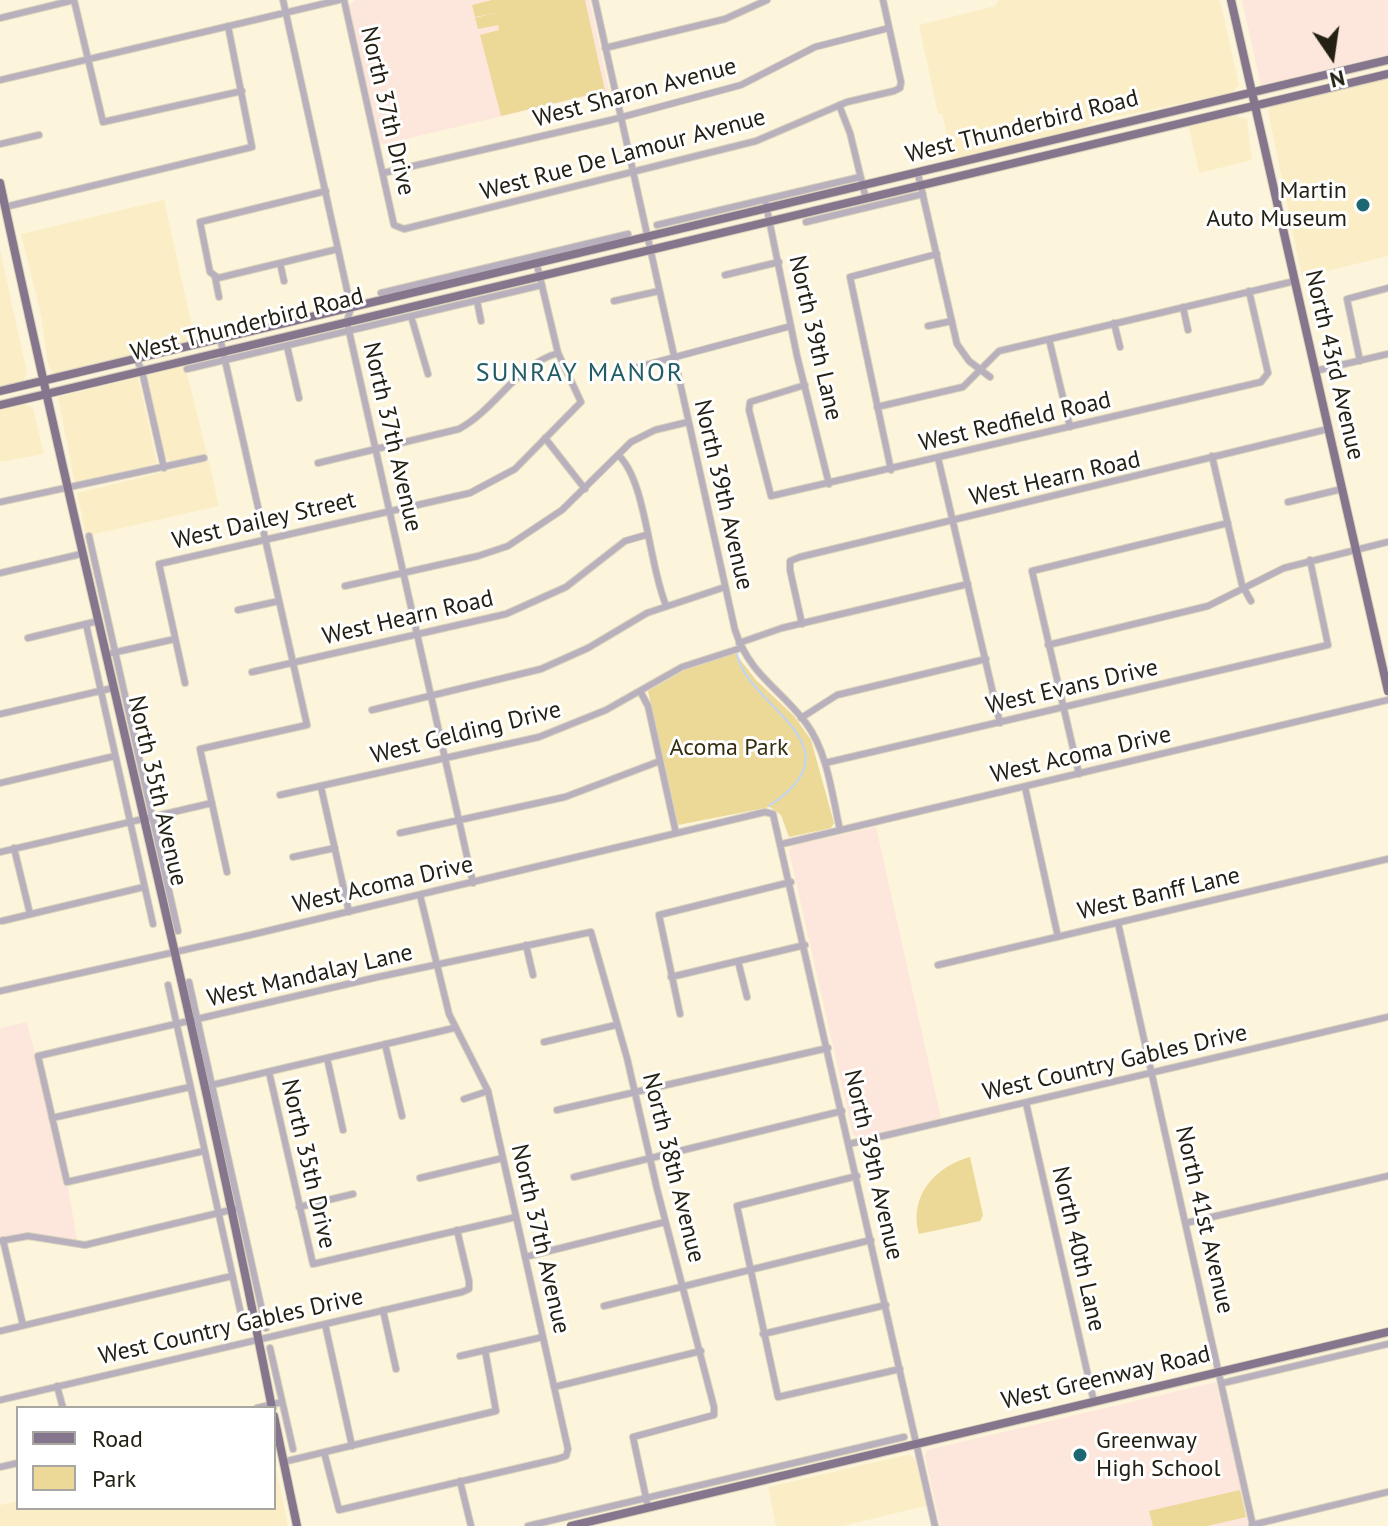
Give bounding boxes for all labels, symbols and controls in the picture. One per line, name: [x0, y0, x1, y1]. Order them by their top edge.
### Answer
north arrow: [1292, 16, 1372, 96]
street label: North 37th Drive: [354, 24, 420, 198]
street label: West Sharon Avenue: [530, 52, 740, 134]
text: N: [1327, 64, 1348, 95]
street label: West Thunderbird Road: [902, 84, 1142, 170]
street label: West Rue De Lamour Avenue: [477, 103, 769, 207]
place label: Martin Auto Museum: [1206, 177, 1347, 233]
marker: Martin Auto Museum: [1354, 196, 1372, 214]
street label: North 39th Lane: [782, 253, 848, 423]
street label: North 43rd Avenue: [1298, 267, 1370, 463]
street label: West Thunderbird Road: [127, 282, 367, 368]
street label: North 37th Avenue: [356, 339, 428, 535]
district label: SUNRAY MANOR: [476, 358, 684, 390]
street label: West Redfield Road: [916, 386, 1114, 458]
street label: North 39th Avenue: [687, 397, 759, 593]
street label: West Hearn Road: [967, 445, 1143, 513]
street label: West Dailey Street: [170, 486, 358, 556]
street label: West Hearn Road: [320, 584, 496, 652]
street label: West Evans Drive: [983, 653, 1161, 721]
street label: North 35th Avenue: [121, 693, 193, 889]
street label: West Gelding Drive: [368, 695, 564, 771]
street label: West Acoma Drive: [988, 720, 1174, 790]
park label: Acoma Park: [670, 734, 788, 762]
street label: West Acoma Drive: [290, 850, 476, 920]
street label: West Banff Lane: [1075, 861, 1243, 927]
street label: West Mandalay Lane: [204, 938, 416, 1014]
street label: West Country Gables Drive: [980, 1019, 1250, 1107]
street label: North 39th Avenue: [837, 1067, 909, 1263]
street label: North 38th Avenue: [636, 1070, 710, 1266]
street label: North 35th Drive: [274, 1076, 342, 1252]
street label: North 41st Avenue: [1168, 1124, 1240, 1316]
street label: North 37th Avenue: [504, 1141, 576, 1337]
street label: North 40th Lane: [1045, 1164, 1111, 1334]
street label: West Country Gables Drive: [96, 1283, 366, 1371]
street label: West Greenway Road: [999, 1340, 1213, 1416]
legend: [16, 1406, 276, 1510]
text: Road: [92, 1423, 143, 1454]
place label: Greenway High School: [1096, 1427, 1220, 1483]
marker: Greenway High School: [1071, 1446, 1089, 1464]
text: Park: [92, 1463, 136, 1494]

